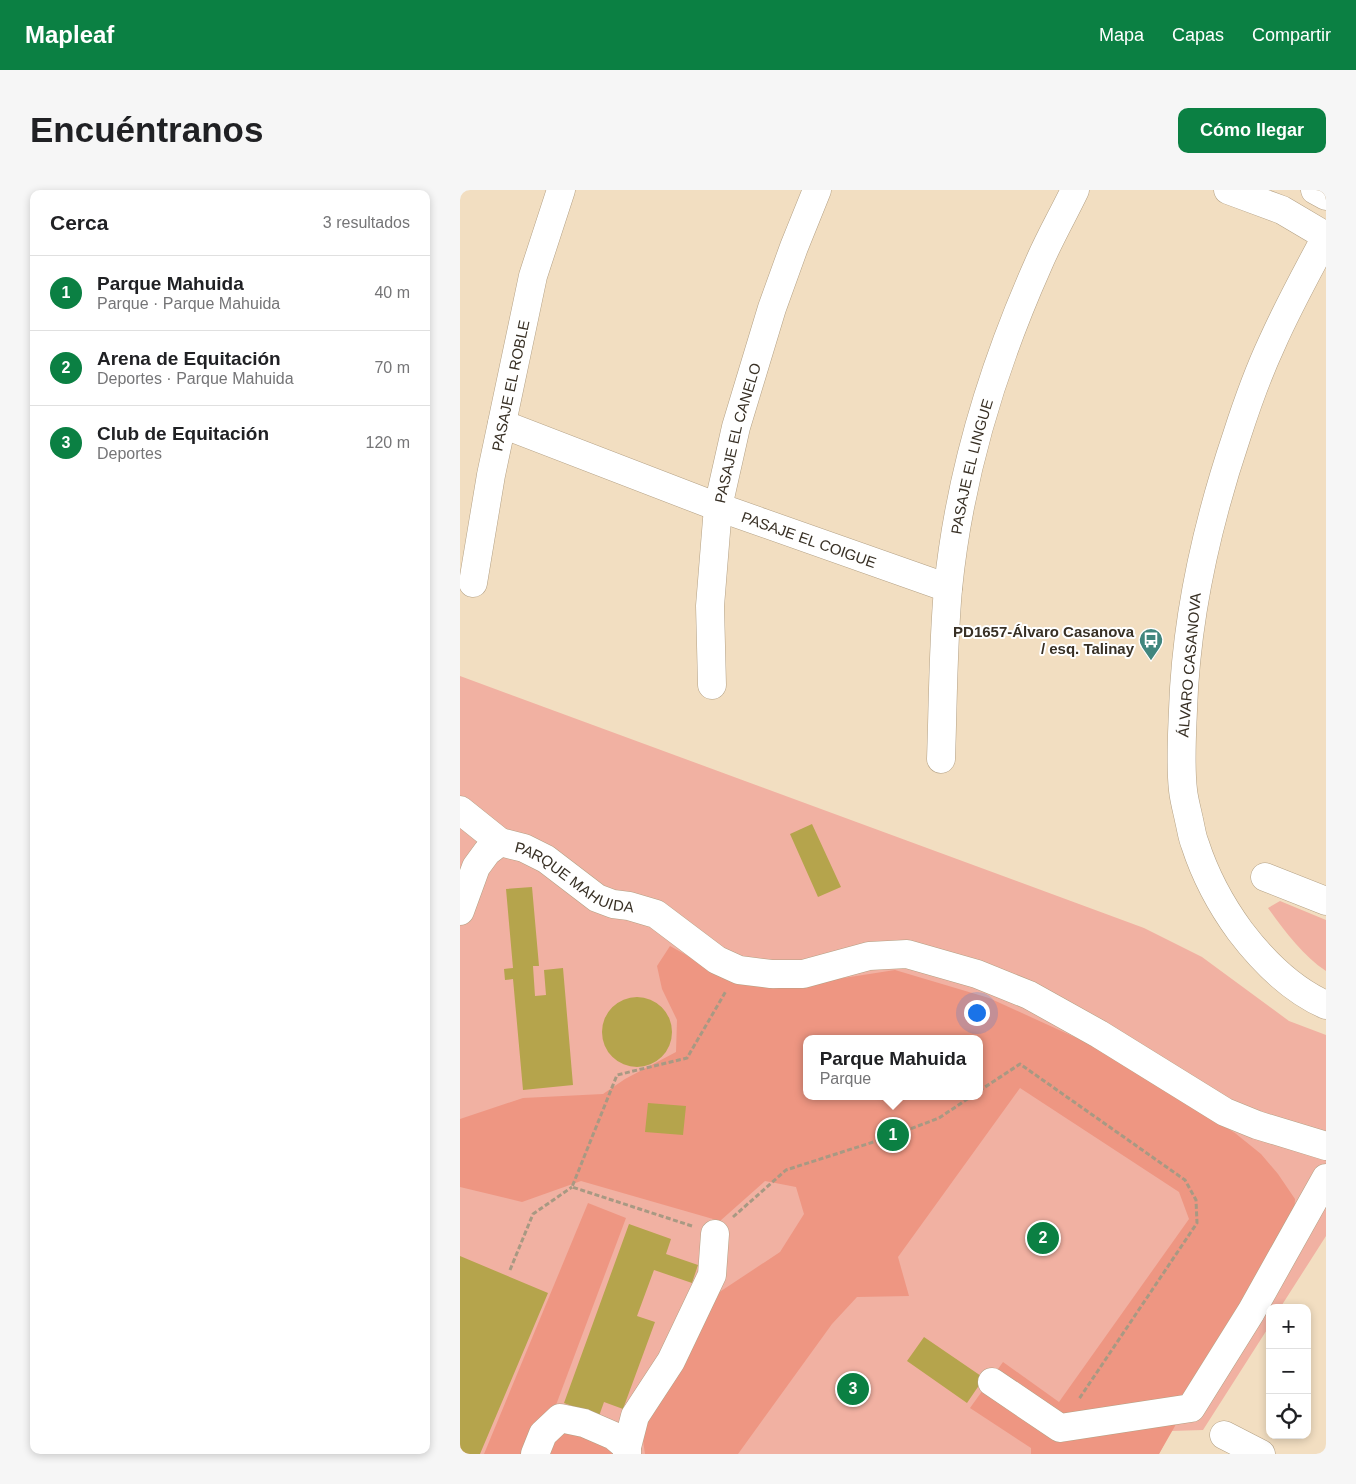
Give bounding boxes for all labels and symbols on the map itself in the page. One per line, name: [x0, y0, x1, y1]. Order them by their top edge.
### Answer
street label: PASAJE EL ROBLE: [488, 318, 532, 453]
street label: PASAJE EL CANELO: [711, 361, 763, 505]
street label: PASAJE EL LINGUE: [947, 397, 995, 535]
street label: PASAJE EL COIGUE: [739, 508, 879, 571]
street label: ÁLVARO CASANOVA: [1174, 592, 1204, 738]
place label: PD1657-Álvaro Casanova / esq. Talinay: [953, 623, 1135, 657]
bus stop icon: PD1657-Álvaro Casanova / esq. Talinay: [1138, 627, 1164, 661]
street label: PARQUE MAHUIDA: [513, 838, 635, 915]
your location: [964, 1000, 990, 1026]
pin: 1: [877, 1116, 909, 1154]
pin: 2: [1027, 1219, 1059, 1257]
pin: 3: [837, 1370, 869, 1408]

